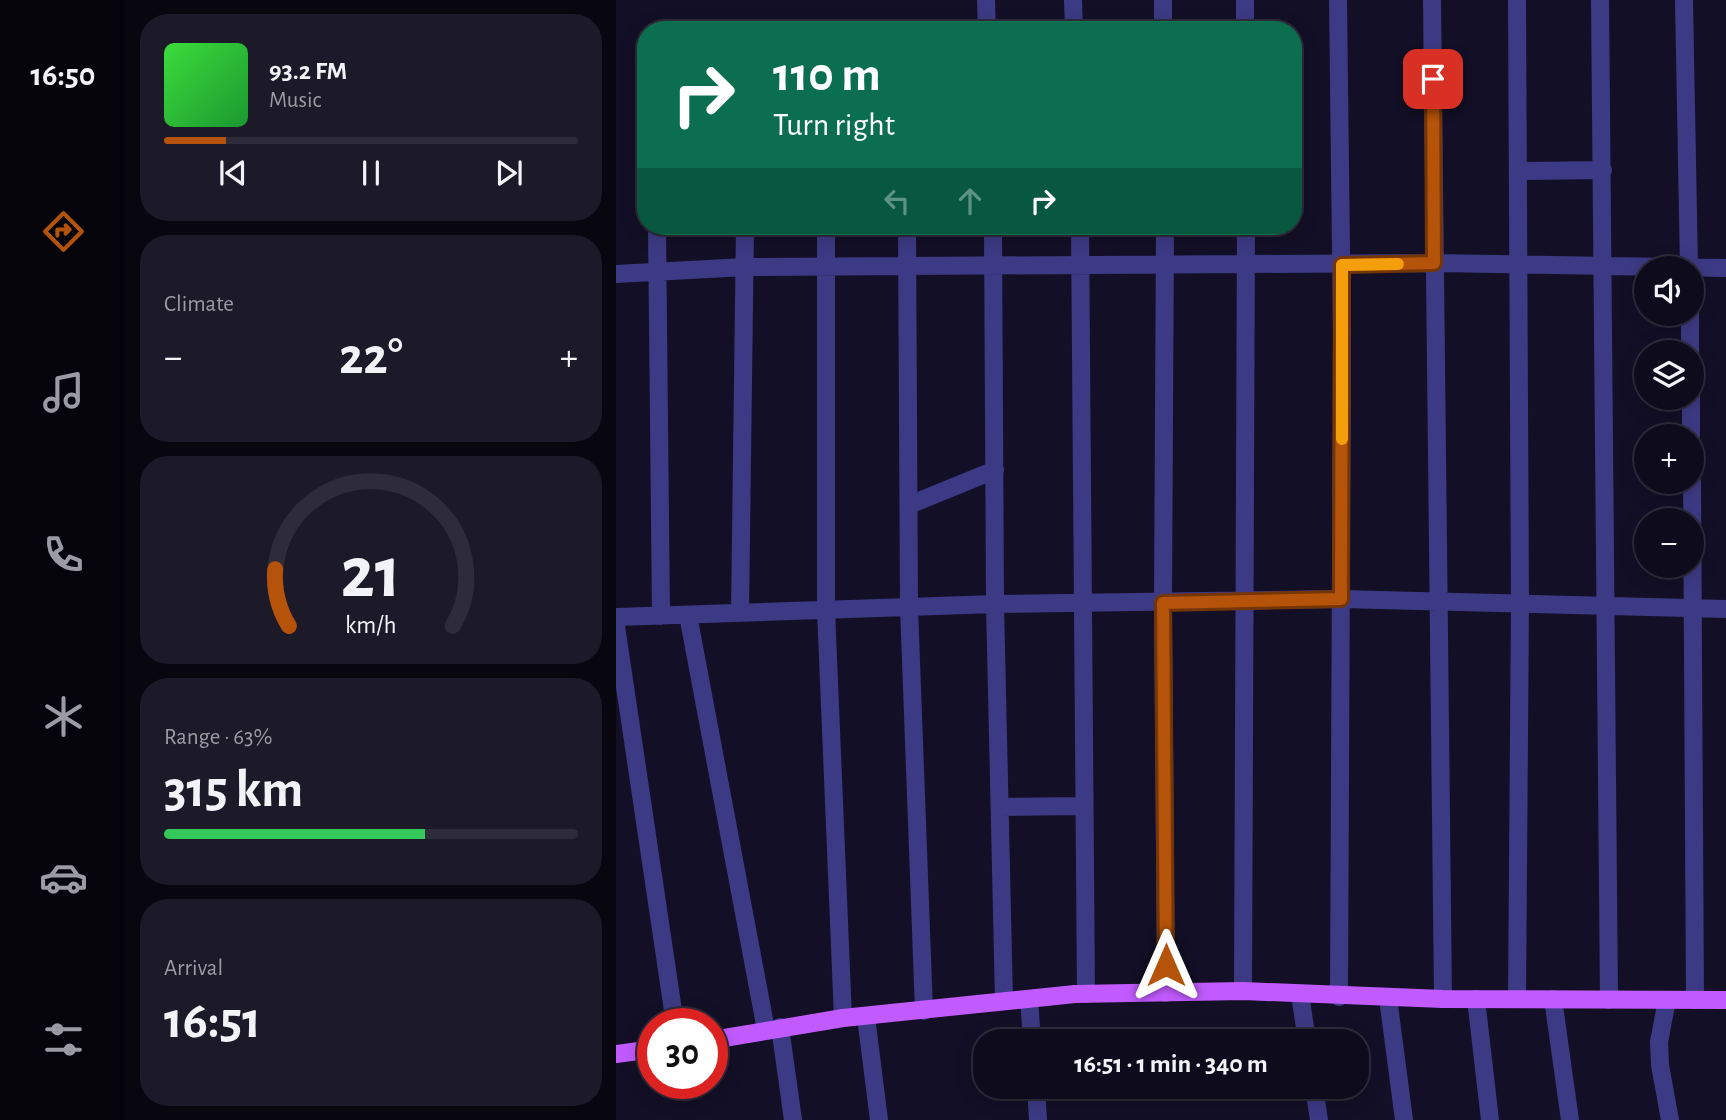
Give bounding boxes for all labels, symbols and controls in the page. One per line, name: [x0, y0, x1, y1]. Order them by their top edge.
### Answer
icon: right: [658, 49, 749, 140]
pin: [1403, 49, 1463, 109]
text: 110 m: [773, 51, 881, 100]
text: 93.2 FM: [269, 58, 347, 84]
text: 16:50: [31, 59, 95, 91]
icon: arrive: [1414, 60, 1452, 98]
text: Music: [269, 89, 321, 112]
text: Turn right: [773, 109, 895, 141]
icon: previous: [214, 154, 252, 192]
icon: pause: [352, 154, 390, 192]
icon: next: [490, 154, 528, 192]
icon: left: [878, 182, 916, 220]
icon: ahead: [951, 182, 989, 220]
icon: right: [1024, 182, 1062, 220]
icon: directions: [39, 207, 88, 256]
map controls: [1634, 256, 1704, 578]
button: sound: [1634, 256, 1704, 326]
text: Climate: [164, 293, 234, 316]
text: 22°: [339, 331, 403, 383]
text: −: [164, 339, 182, 377]
text: +: [560, 339, 578, 377]
button: layers: [1634, 340, 1704, 410]
icon: music: [39, 368, 88, 417]
button: +: [1634, 424, 1704, 494]
button: −: [1634, 508, 1704, 578]
icon: phone: [39, 530, 88, 579]
text: 21: [341, 538, 401, 611]
text: km/h: [345, 613, 397, 638]
icon: climate: [39, 692, 88, 741]
text: Range · 63%: [164, 726, 272, 749]
text: 315 km: [164, 764, 303, 816]
icon: car: [39, 853, 88, 902]
position arrow: [1129, 928, 1203, 1002]
text: Arrival: [164, 957, 223, 980]
text: 16:51: [164, 995, 261, 1047]
speed limit sign: 30: [637, 1008, 728, 1099]
icon: filters: [39, 1015, 88, 1064]
text: 16:51 · 1 min · 340 m: [1074, 1051, 1268, 1077]

